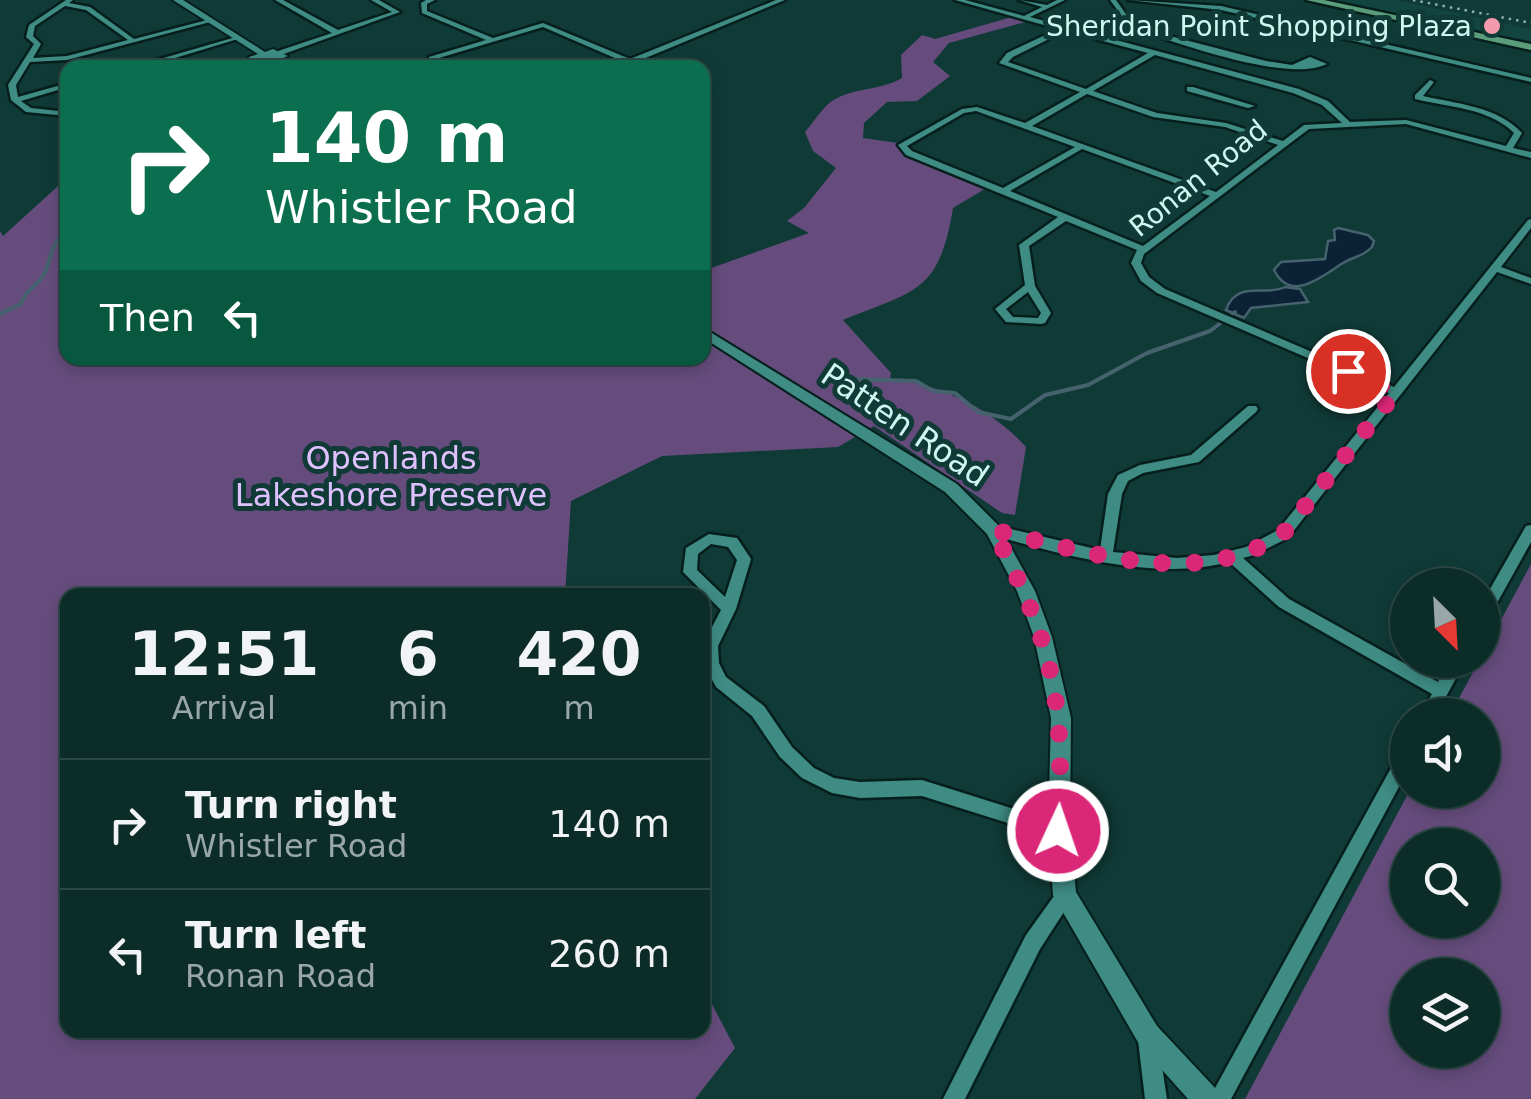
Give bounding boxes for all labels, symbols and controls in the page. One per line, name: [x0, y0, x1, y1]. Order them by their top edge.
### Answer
place label: Sheridan Point Shopping Plaza: [1046, 10, 1472, 43]
marker: Sheridan Point Shopping Plaza: [1481, 15, 1503, 37]
text: 140 m: [265, 97, 508, 179]
icon: right: [100, 100, 230, 230]
street label: Ronan Road: [1123, 113, 1274, 244]
text: Whistler Road: [265, 181, 578, 234]
icon: left: [215, 290, 270, 345]
text: Then: [100, 296, 195, 340]
pin: [1306, 329, 1391, 414]
icon: arrive: [1321, 344, 1376, 399]
street label: Patten Road: [814, 355, 996, 495]
park label: Openlands Lakeshore Preserve: [235, 439, 547, 514]
north arrow: [1390, 568, 1500, 678]
map controls: [1390, 568, 1500, 1068]
text: 12:51: [128, 619, 319, 689]
text: 6: [397, 619, 439, 689]
text: 420: [516, 619, 642, 689]
text: Arrival: [172, 689, 276, 727]
text: min: [388, 689, 448, 727]
text: m: [563, 689, 595, 727]
button: sound: [1390, 698, 1500, 808]
position arrow: [1006, 779, 1110, 883]
text: Turn right: [185, 783, 397, 827]
icon: right: [100, 797, 155, 852]
text: 140 m: [548, 802, 670, 846]
text: Whistler Road: [185, 827, 407, 865]
button: search: [1390, 828, 1500, 938]
text: Turn left: [185, 913, 366, 957]
icon: left: [100, 927, 155, 982]
text: 260 m: [548, 932, 670, 976]
text: Ronan Road: [185, 957, 376, 995]
button: layers: [1390, 958, 1500, 1068]

